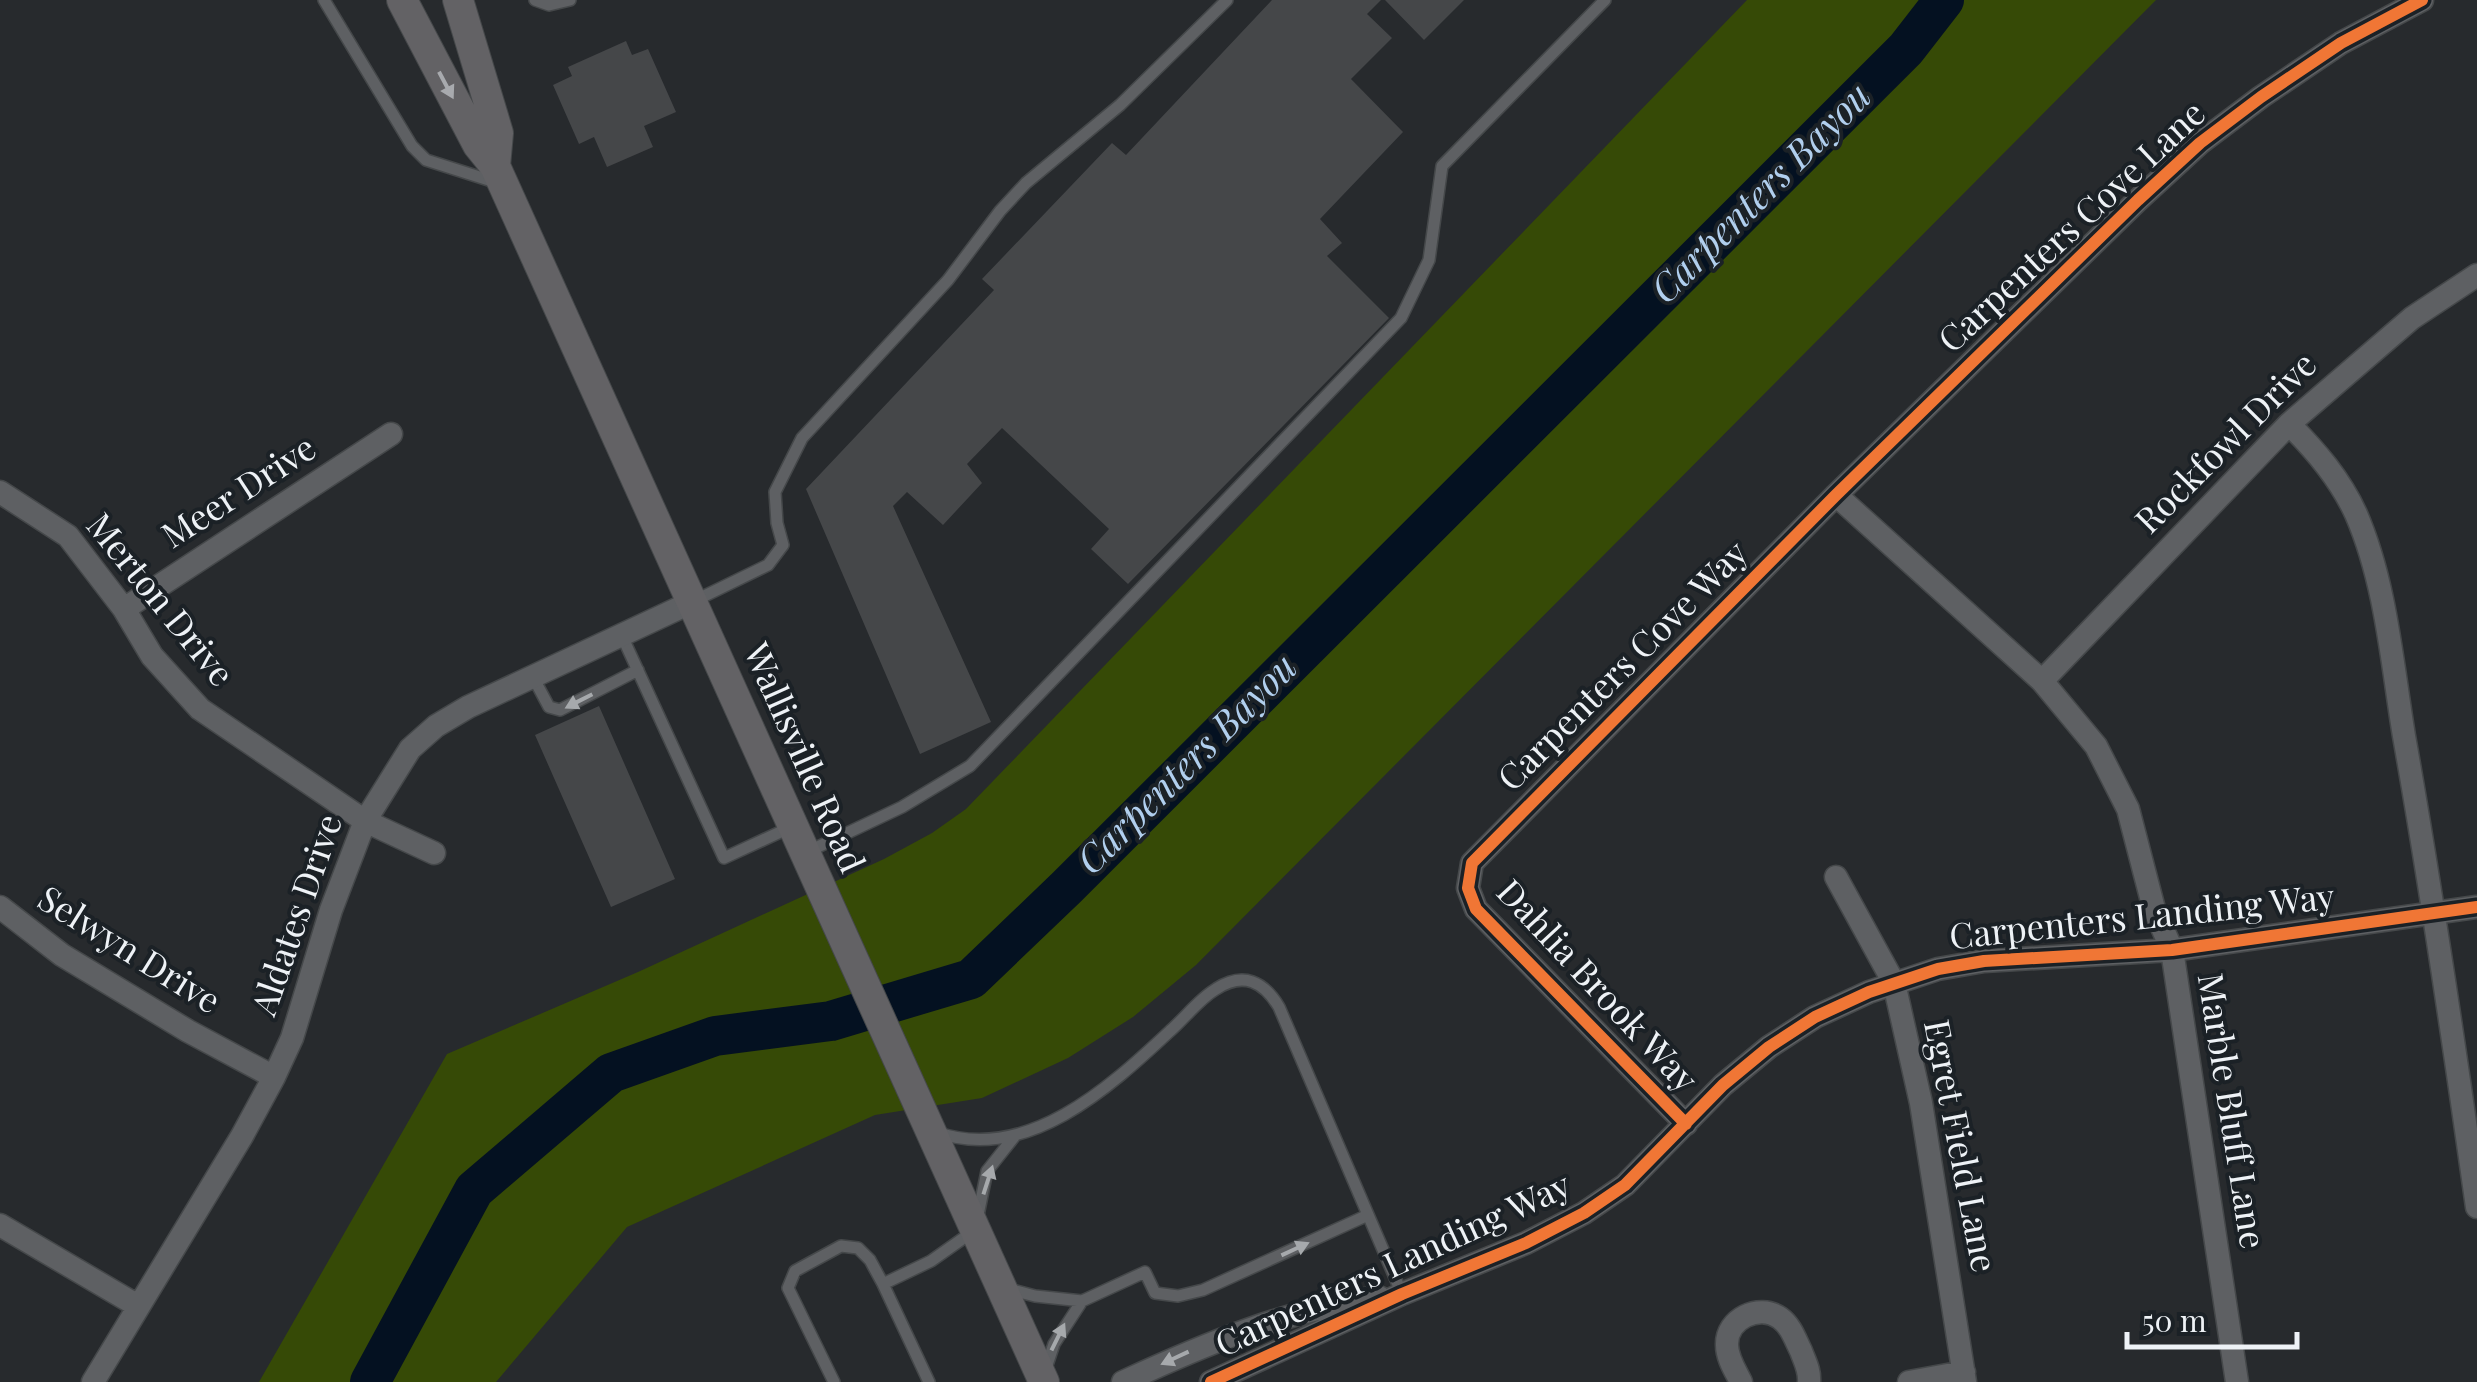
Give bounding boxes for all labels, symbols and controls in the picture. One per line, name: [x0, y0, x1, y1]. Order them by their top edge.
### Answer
one-way arrow: [437, 70, 454, 99]
water label: Carpenters Bayou: [1638, 70, 1881, 313]
street label: Carpenters Cove Lane: [1927, 89, 2214, 361]
street label: Rockfowl Drive: [2123, 340, 2325, 542]
street label: Meer Drive: [152, 423, 324, 557]
street label: Merton Drive: [78, 502, 246, 695]
street label: Carpenters Cove Way: [1486, 529, 1757, 800]
street label: Wallisville Road: [734, 634, 878, 879]
water label: Carpenters Bayou: [1064, 641, 1307, 884]
one-way arrow: [564, 692, 593, 709]
street label: Aldates Drive: [238, 807, 351, 1022]
street label: Dahlia Brook Way: [1488, 868, 1710, 1101]
street label: Carpenters Landing Way: [1947, 871, 2337, 958]
street label: Selwyn Drive: [30, 873, 230, 1023]
street label: Marble Bluff Lane: [2189, 970, 2278, 1252]
street label: Egret Field Lane: [1915, 1015, 2010, 1276]
street label: Carpenters Landing Way: [1207, 1160, 1578, 1366]
one-way arrow: [981, 1165, 996, 1195]
one-way arrow: [1280, 1240, 1309, 1257]
scale bar: [2127, 1287, 2297, 1349]
text: 50 m: [2142, 1300, 2207, 1340]
one-way arrow: [1050, 1323, 1067, 1352]
one-way arrow: [1160, 1349, 1189, 1366]

